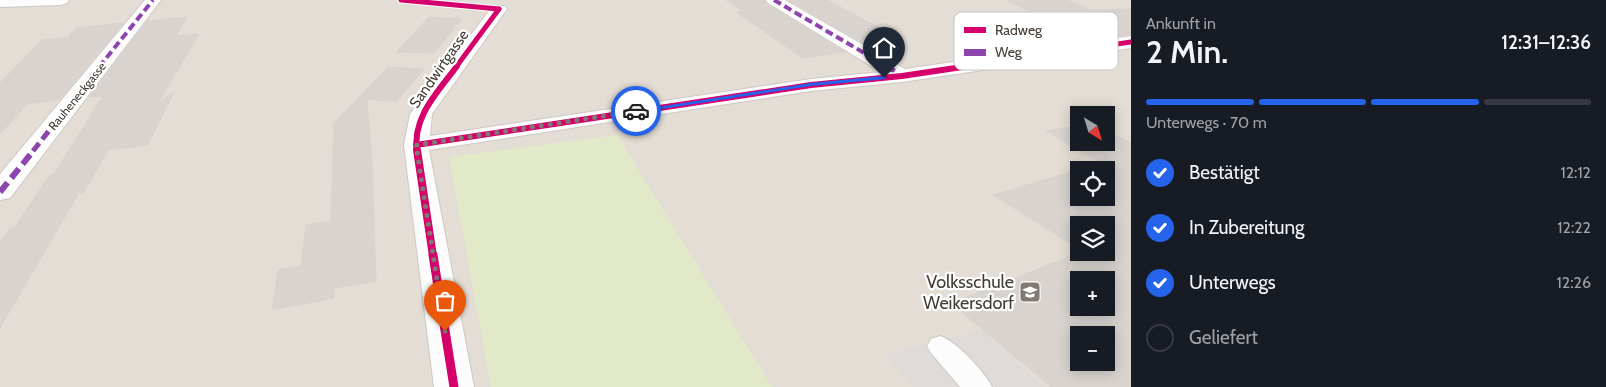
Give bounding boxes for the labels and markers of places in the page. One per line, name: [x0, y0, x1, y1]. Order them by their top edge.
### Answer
pin: [863, 27, 905, 78]
place label: Volksschule Weikersdorf: [923, 271, 1014, 314]
pin: [424, 280, 466, 331]
school or university icon: Volksschule Weikersdorf: [1018, 280, 1042, 304]

